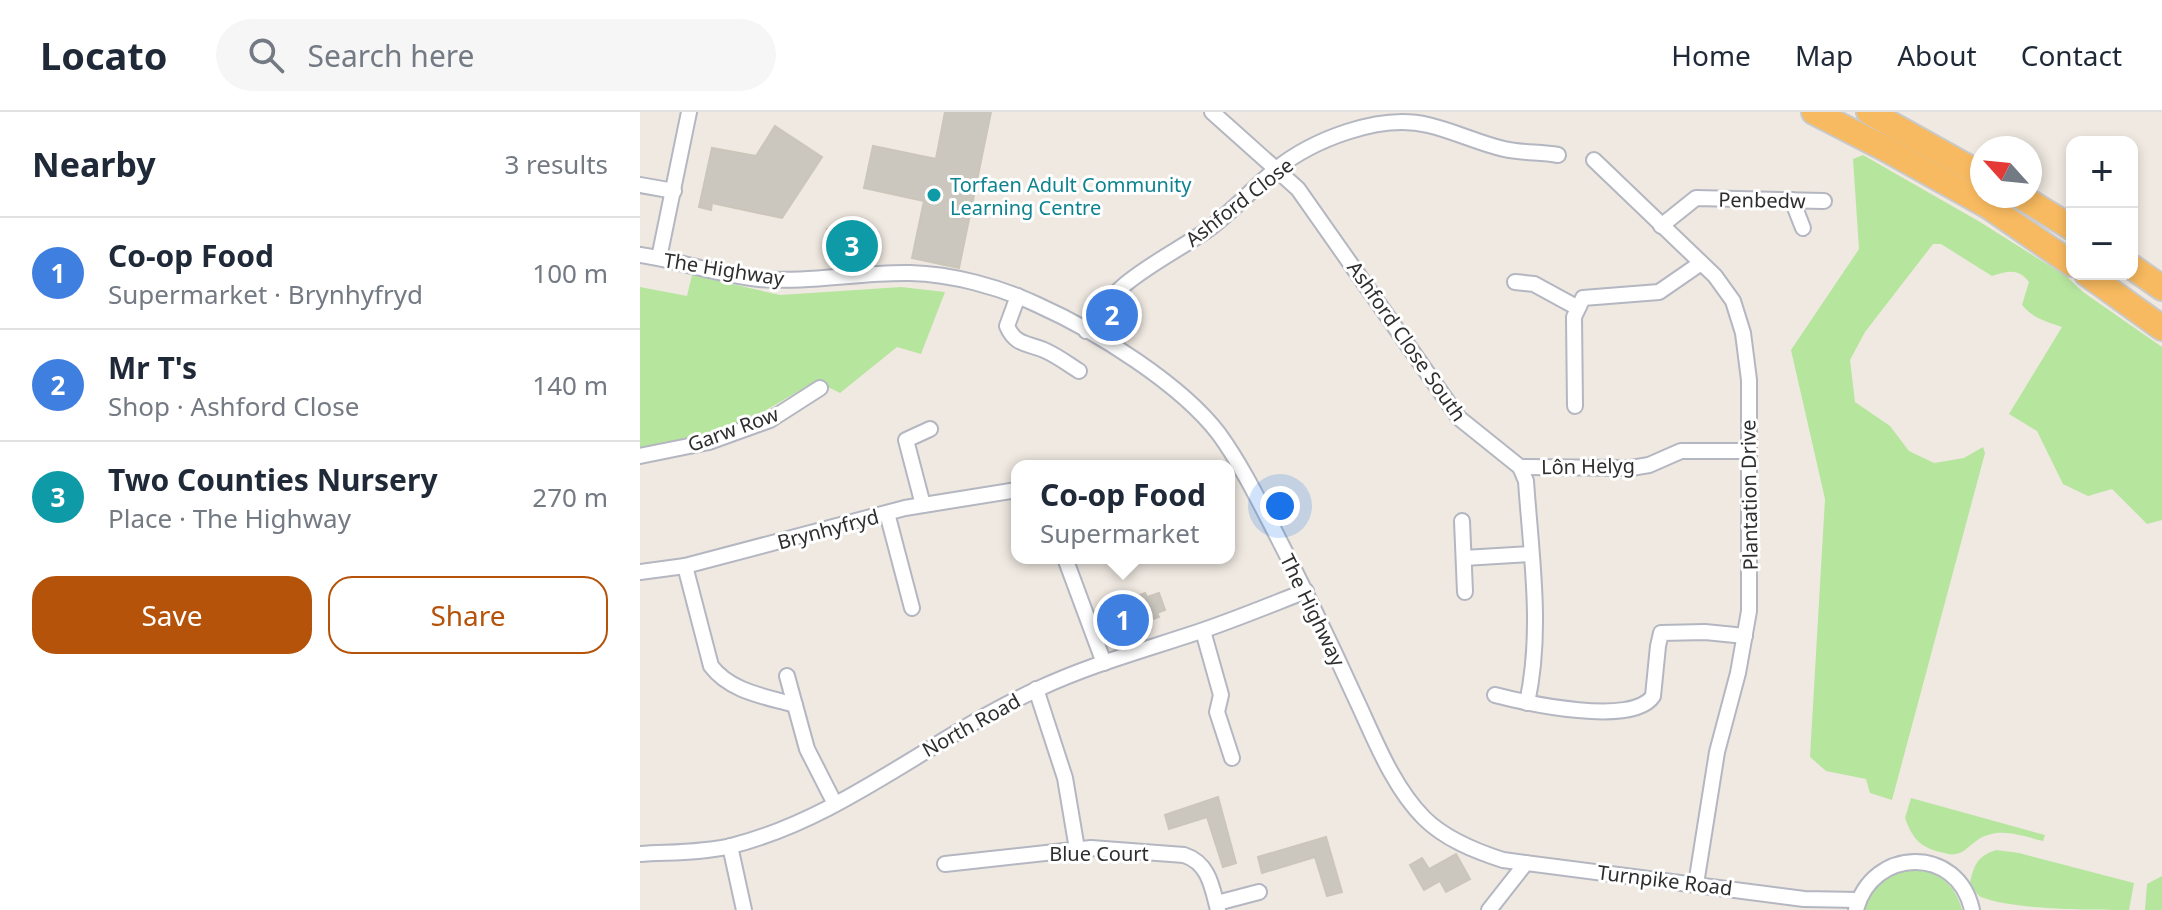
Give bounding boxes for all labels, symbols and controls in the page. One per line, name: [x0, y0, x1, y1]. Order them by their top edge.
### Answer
search box: [216, 19, 776, 91]
text: Locato: [40, 29, 168, 81]
icon: search: [244, 33, 288, 77]
text: Search here: [308, 35, 475, 76]
text: Home: [1671, 36, 1751, 74]
text: Map: [1795, 36, 1853, 74]
text: About: [1897, 36, 1977, 74]
text: Contact: [2021, 36, 2122, 74]
north arrow: [1970, 136, 2042, 208]
map controls: [2066, 136, 2138, 280]
button: +: [2066, 136, 2138, 208]
text: Nearby: [32, 141, 156, 187]
text: 3 results: [504, 146, 608, 182]
street label: Ashford Close: [1180, 151, 1298, 253]
place label: Torfaen Adult Community Learning Centre: [950, 171, 1192, 221]
marker: Torfaen Adult Community Learning Centre: [925, 186, 943, 204]
street label: Penbedw: [1718, 186, 1806, 214]
button: −: [2066, 208, 2138, 280]
pin: 3: [826, 216, 878, 276]
text: Co-op Food: [108, 235, 274, 276]
street label: The Highway: [662, 246, 787, 292]
text: 1: [51, 255, 65, 291]
text: 100 m: [532, 255, 608, 291]
street label: Ashford Close South: [1341, 255, 1473, 427]
text: Supermarket · Brynhyfryd: [108, 276, 423, 312]
pin: 2: [1086, 285, 1138, 345]
text: Mr T's: [108, 347, 197, 388]
text: 2: [51, 367, 65, 403]
text: 140 m: [532, 367, 608, 403]
text: Shop · Ashford Close: [108, 388, 359, 424]
street label: Garw Row: [684, 400, 782, 458]
street label: Plantation Drive: [1734, 419, 1764, 571]
street label: Lôn Helyg: [1541, 452, 1635, 480]
text: Two Counties Nursery: [108, 459, 438, 500]
popup: [1011, 460, 1235, 564]
text: Co-op Food: [1040, 474, 1206, 515]
text: 3: [51, 479, 65, 515]
text: 270 m: [532, 479, 608, 515]
your location: [1260, 486, 1300, 526]
text: Place · The Highway: [108, 500, 351, 536]
street label: Brynhyfryd: [774, 502, 882, 556]
text: Supermarket: [1040, 515, 1199, 551]
street label: The Highway: [1274, 549, 1352, 671]
button: Save: [32, 576, 312, 654]
button: Share: [328, 576, 608, 654]
pin: 1: [1097, 590, 1149, 650]
street label: North Road: [917, 687, 1025, 763]
street label: Blue Court: [1049, 840, 1149, 867]
street label: Turnpike Road: [1596, 858, 1734, 902]

